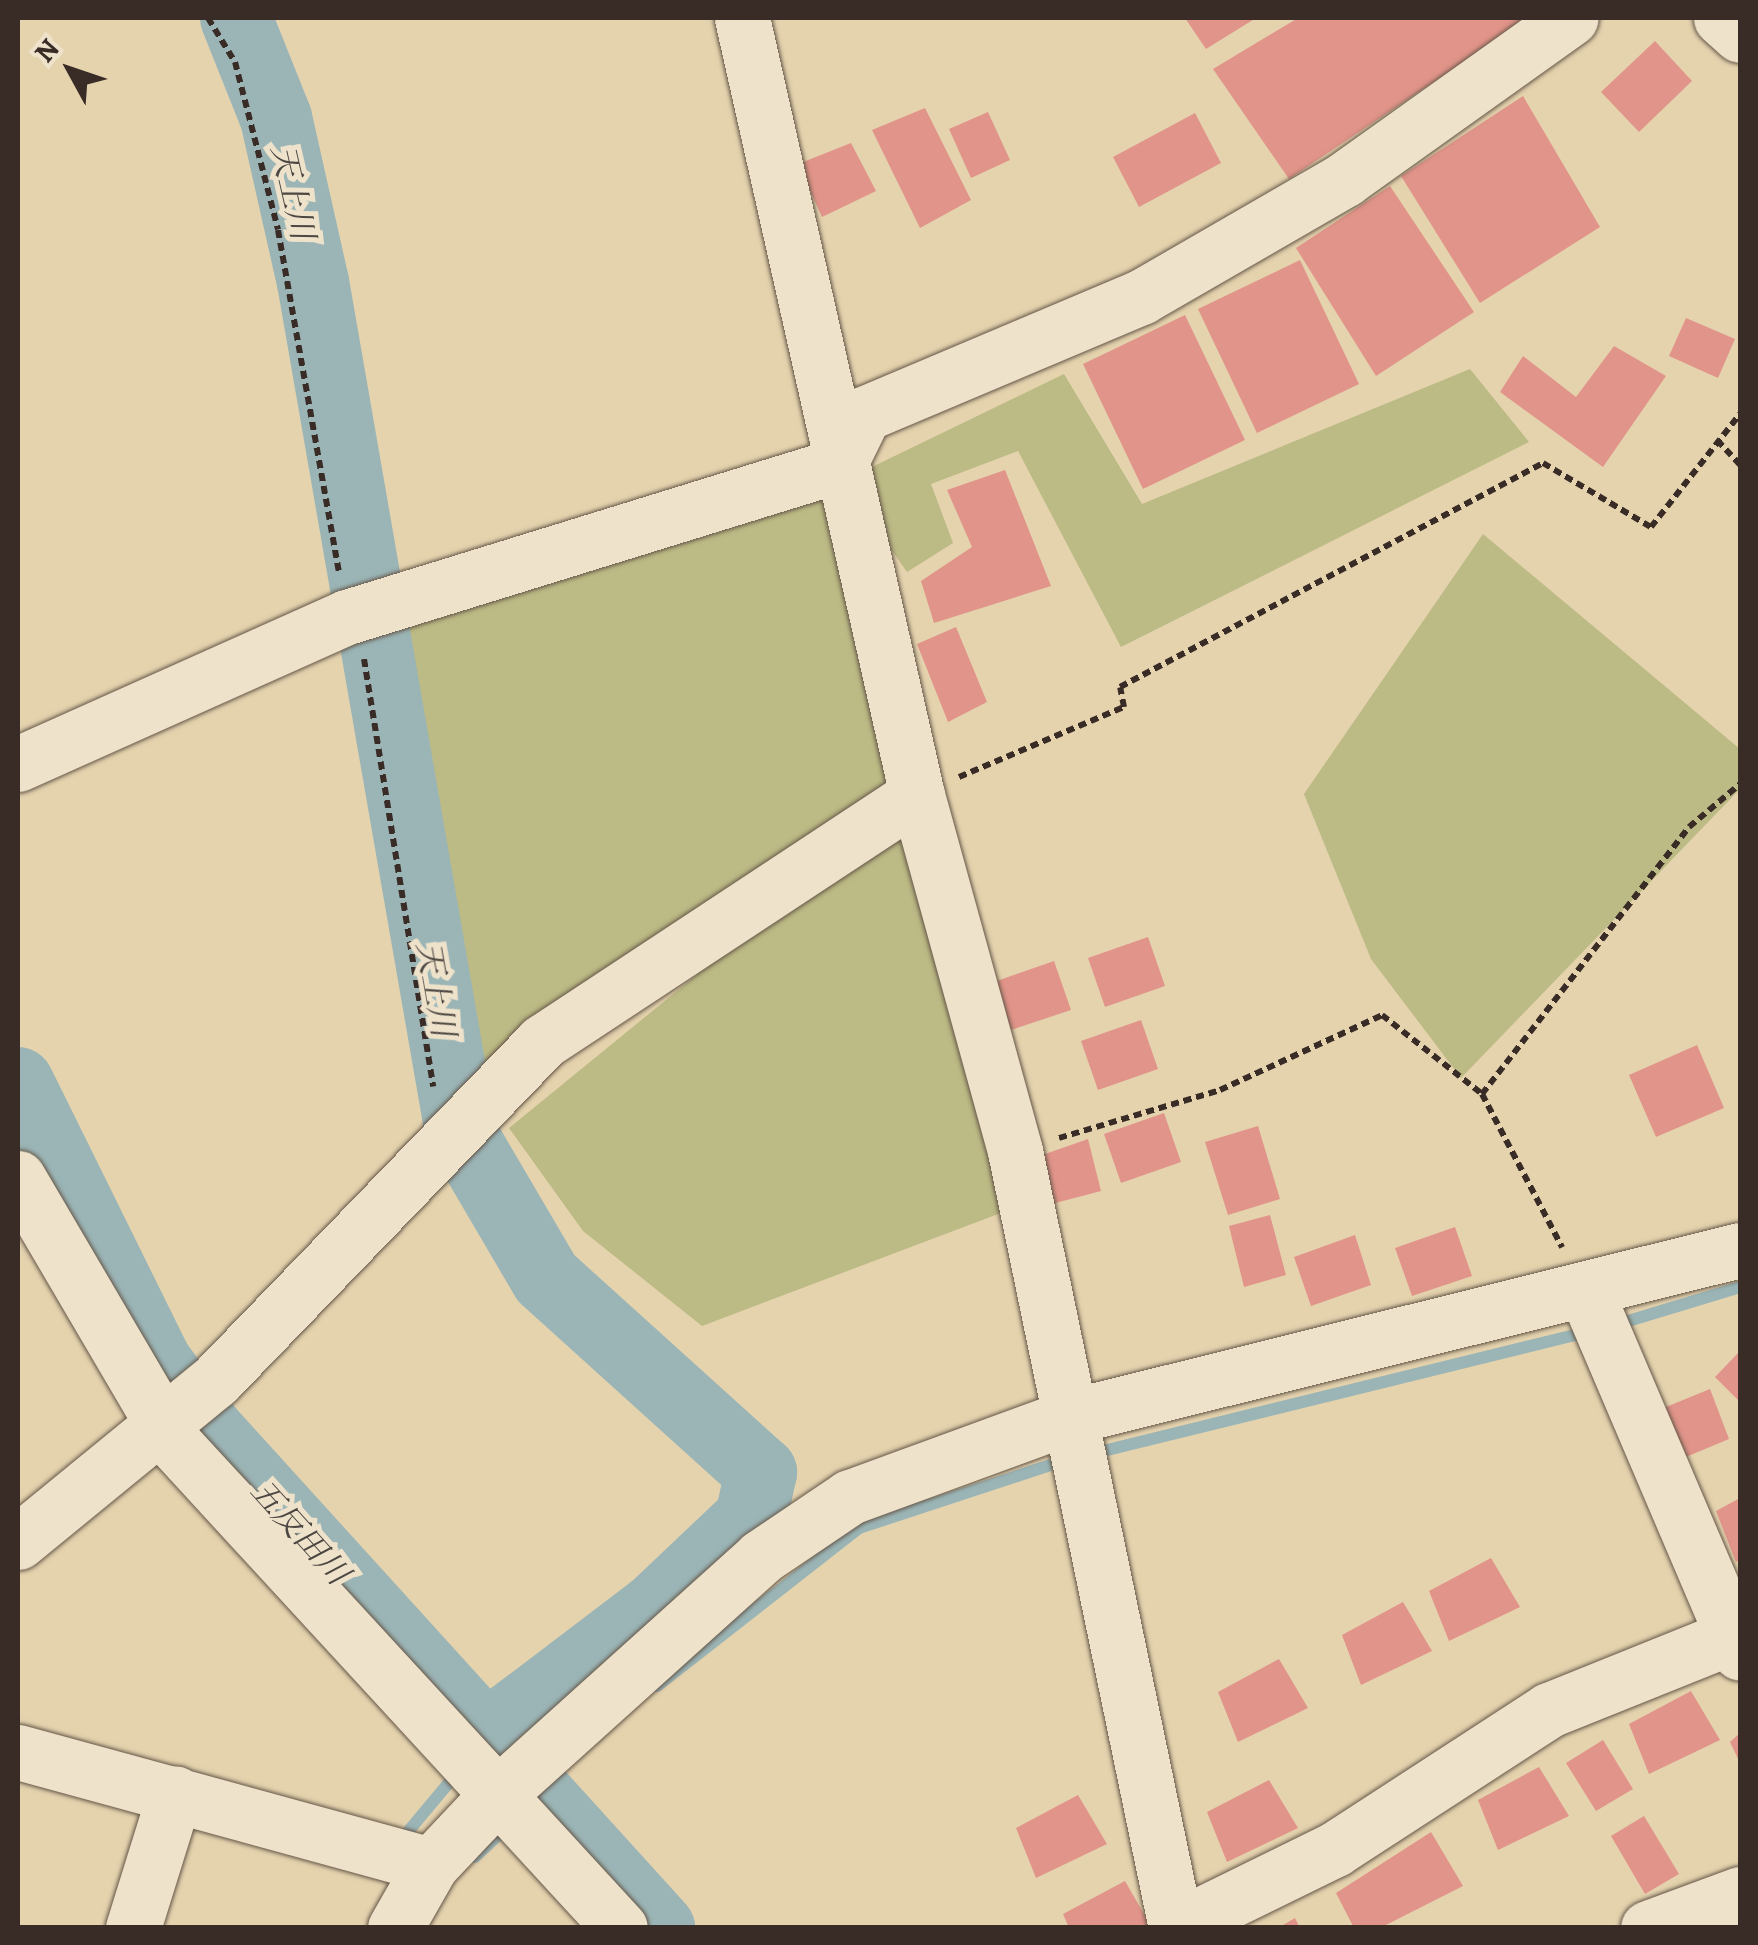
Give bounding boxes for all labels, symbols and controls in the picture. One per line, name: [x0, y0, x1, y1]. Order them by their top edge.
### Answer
north arrow: [20, 20, 120, 120]
text: N: [26, 31, 68, 71]
water label: 天上川: [263, 141, 323, 243]
water label: 天上川: [409, 938, 463, 1040]
water label: 五反田川: [243, 1472, 357, 1592]

